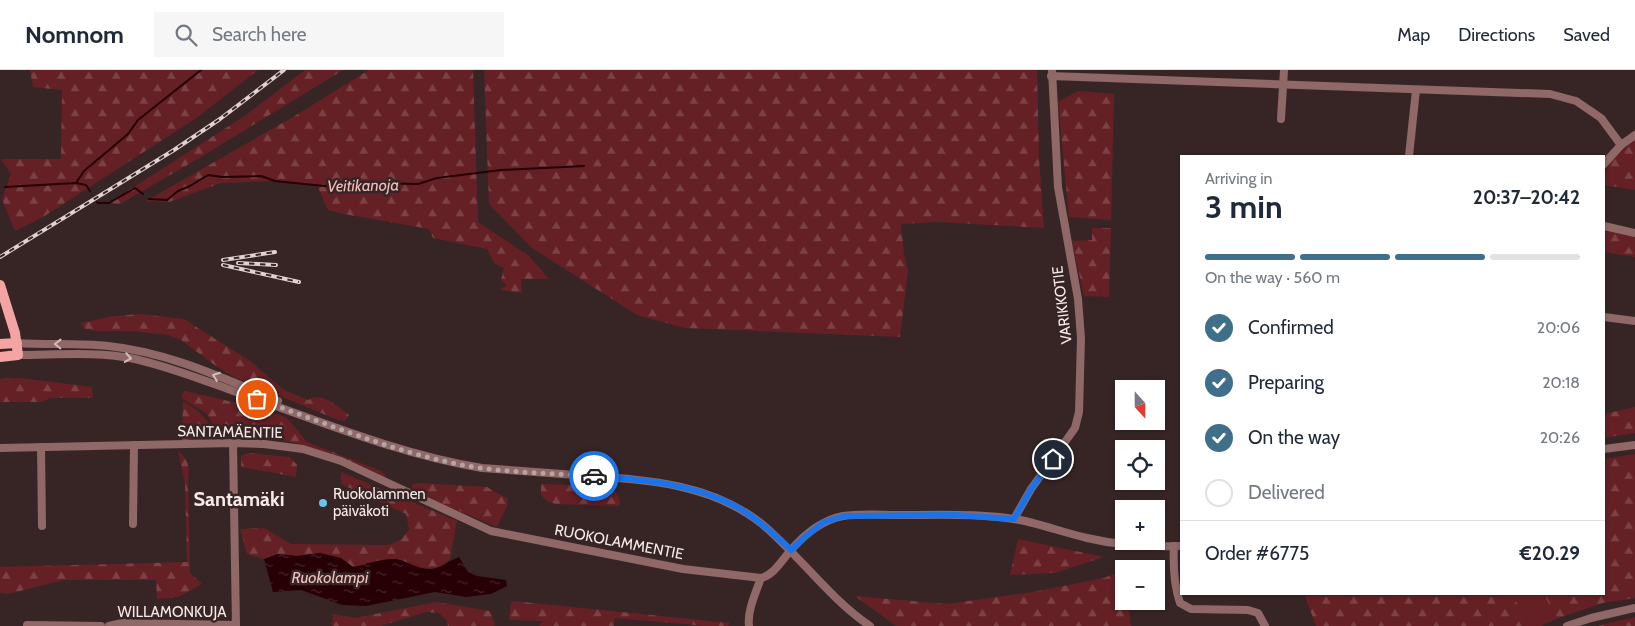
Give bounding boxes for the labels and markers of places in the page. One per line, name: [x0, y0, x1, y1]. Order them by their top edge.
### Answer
pin: [236, 378, 278, 420]
pin: [1032, 438, 1074, 480]
place label: Ruokolammen päiväkoti: [333, 485, 426, 520]
marker: Ruokolammen päiväkoti: [317, 497, 329, 509]

